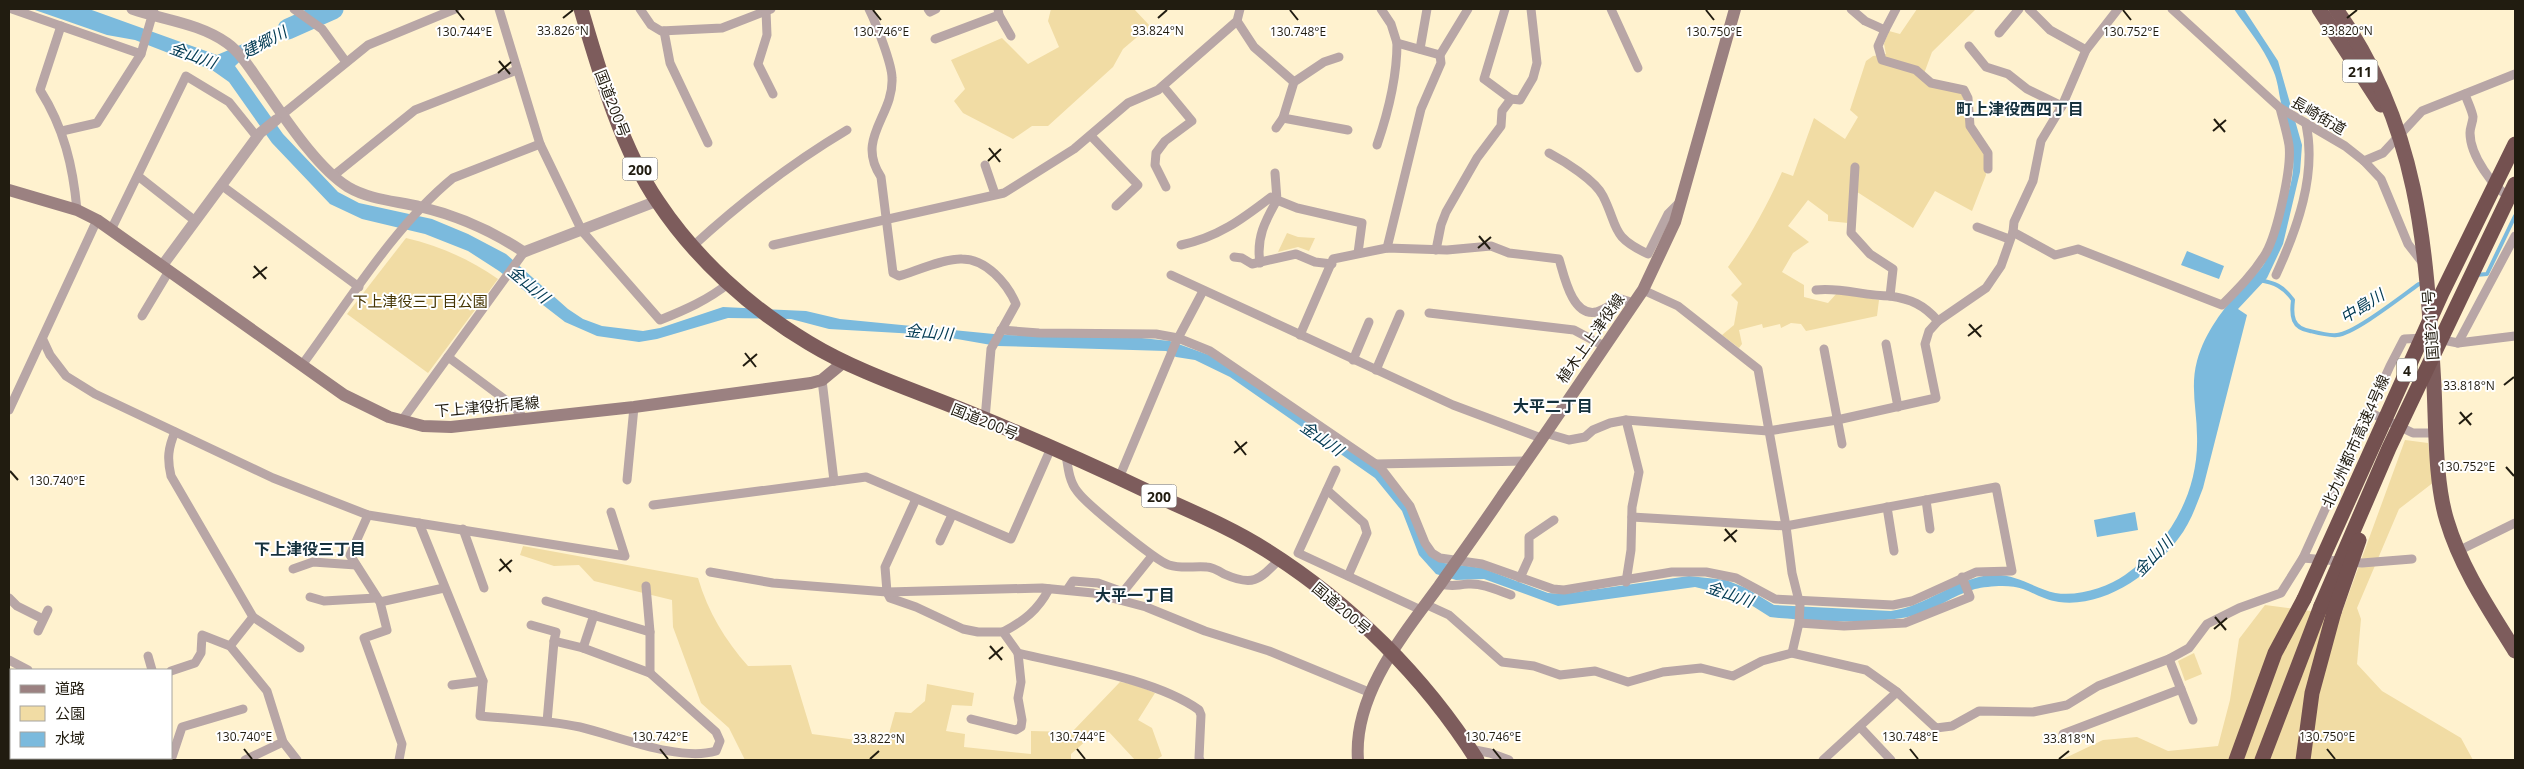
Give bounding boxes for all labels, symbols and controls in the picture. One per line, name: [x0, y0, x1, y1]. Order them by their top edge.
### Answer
water label: 建郷川: [238, 20, 292, 63]
text: 33.826°N: [537, 22, 589, 39]
text: 33.824°N: [1132, 22, 1184, 39]
text: 33.820°N: [2321, 22, 2373, 39]
text: 130.744°E: [436, 23, 492, 40]
text: 130.746°E: [853, 23, 909, 40]
text: 130.748°E: [1270, 23, 1326, 40]
text: 130.750°E: [1686, 23, 1742, 40]
text: 130.752°E: [2103, 23, 2159, 40]
water label: 金山川: [167, 36, 221, 74]
road number: 211: [2342, 59, 2378, 82]
street label: 国道200号: [591, 66, 635, 140]
street label: 長崎街道: [2288, 91, 2350, 139]
district label: 町上津役西四丁目: [1956, 98, 2084, 120]
road number: 200: [622, 157, 658, 180]
water label: 金山川: [504, 260, 556, 309]
water label: 中島川: [2336, 283, 2390, 328]
street label: 植木上上津役線: [1552, 289, 1628, 387]
street label: 国道211号: [2418, 289, 2442, 361]
park label: 下上津役三丁目公園: [352, 291, 488, 311]
water label: 金山川: [904, 319, 956, 345]
road number: 4: [2397, 358, 2417, 382]
street label: 北九州都市高速4号線: [2317, 371, 2393, 511]
text: 33.818°N: [2443, 377, 2495, 394]
street label: 下上津役折尾線: [434, 391, 540, 421]
district label: 大平二丁目: [1513, 395, 1593, 417]
street label: 国道200号: [948, 398, 1022, 444]
water label: 金山川: [1296, 415, 1350, 462]
text: 130.752°E: [2439, 458, 2495, 475]
text: 130.740°E: [29, 472, 85, 489]
road number: 200: [1142, 484, 1176, 508]
water label: 金山川: [2128, 530, 2179, 581]
district label: 下上津役三丁目: [254, 538, 366, 560]
water label: 金山川: [1704, 576, 1758, 613]
street label: 国道200号: [1308, 578, 1376, 638]
district label: 大平一丁目: [1095, 584, 1175, 606]
legend: [10, 669, 172, 759]
text: 道路: [55, 678, 85, 698]
text: 公園: [55, 703, 85, 723]
text: 水域: [55, 728, 85, 748]
text: 130.740°E: [216, 728, 272, 745]
text: 130.742°E: [632, 728, 688, 745]
text: 130.744°E: [1049, 728, 1105, 745]
text: 130.746°E: [1465, 728, 1521, 745]
text: 130.748°E: [1882, 728, 1938, 745]
text: 130.750°E: [2299, 728, 2355, 745]
text: 33.822°N: [853, 730, 905, 747]
text: 33.818°N: [2043, 730, 2095, 747]

